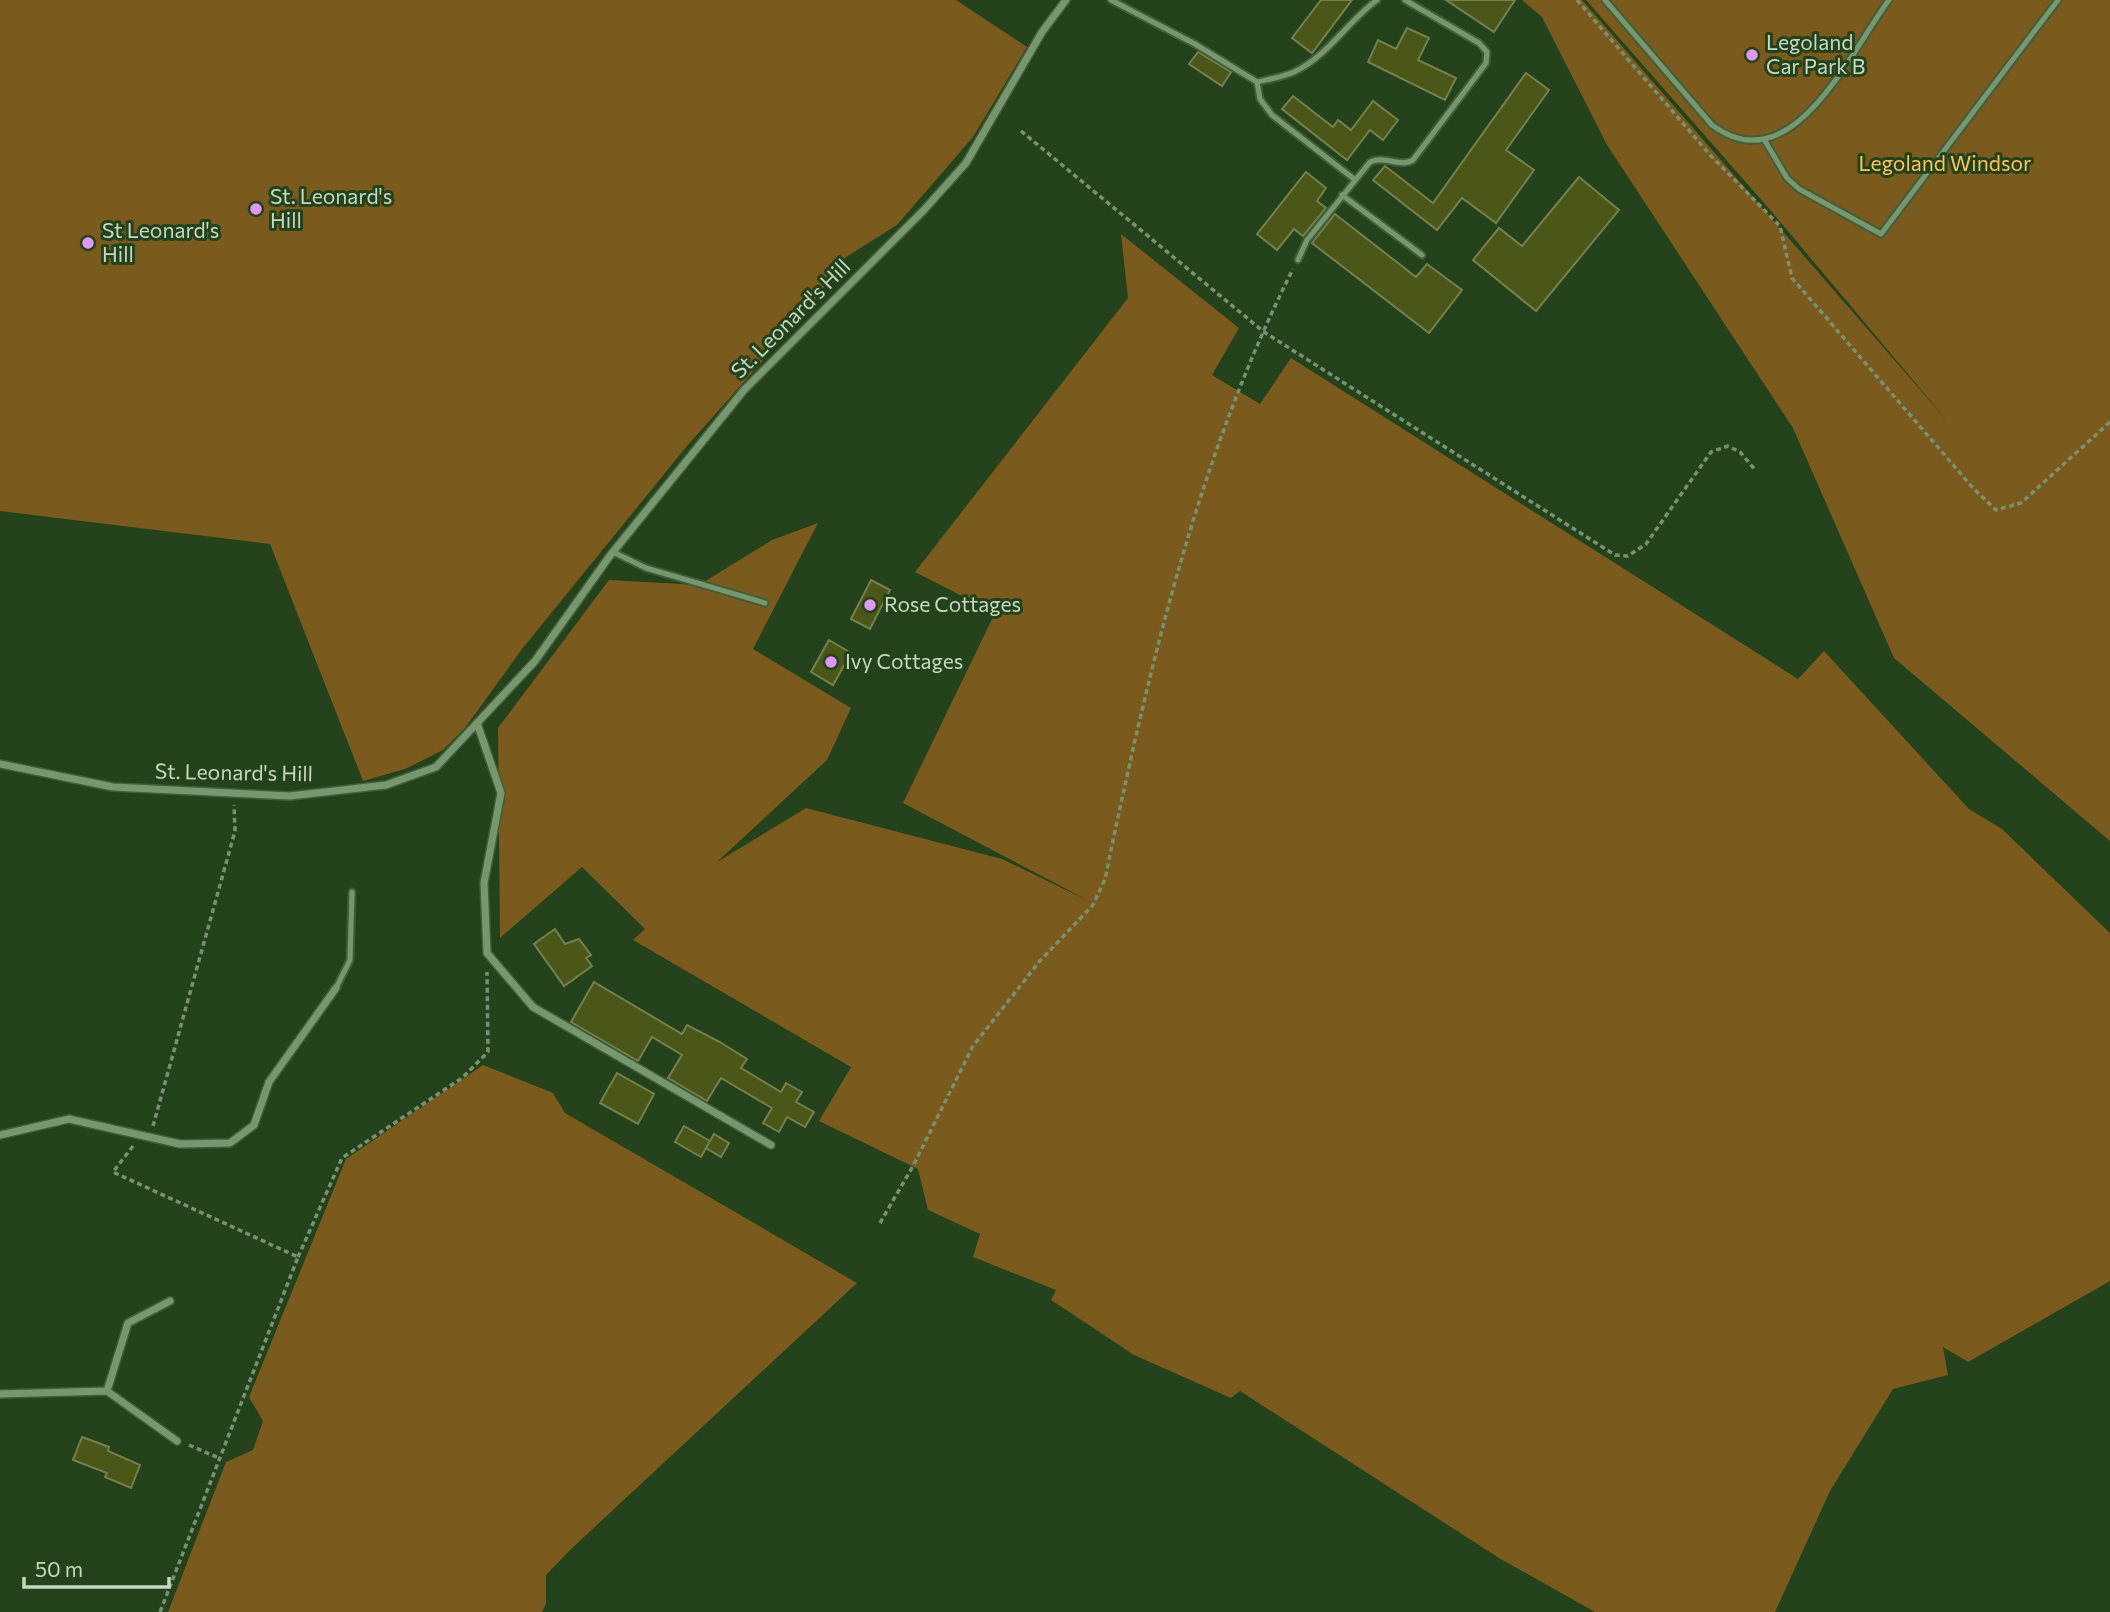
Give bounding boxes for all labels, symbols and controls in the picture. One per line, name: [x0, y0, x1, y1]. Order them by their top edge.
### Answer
place label: Legoland Car Park B: [1766, 29, 1865, 78]
marker: Legoland Car Park B: [1744, 47, 1760, 63]
park label: Legoland Windsor: [1859, 150, 2031, 175]
place label: St. Leonard's Hill: [270, 183, 392, 232]
marker: St. Leonard's Hill: [248, 201, 264, 217]
place label: St Leonard's Hill: [102, 217, 219, 266]
marker: St Leonard's Hill: [80, 235, 96, 251]
street label: St. Leonard's Hill: [725, 253, 855, 383]
place label: Rose Cottages: [884, 591, 1021, 616]
marker: Rose Cottages: [862, 597, 878, 613]
place label: Ivy Cottages: [845, 648, 963, 673]
marker: Ivy Cottages: [823, 654, 839, 670]
street label: St. Leonard's Hill: [155, 758, 313, 785]
scale bar: [24, 1546, 170, 1590]
text: 50 m: [35, 1556, 83, 1581]

